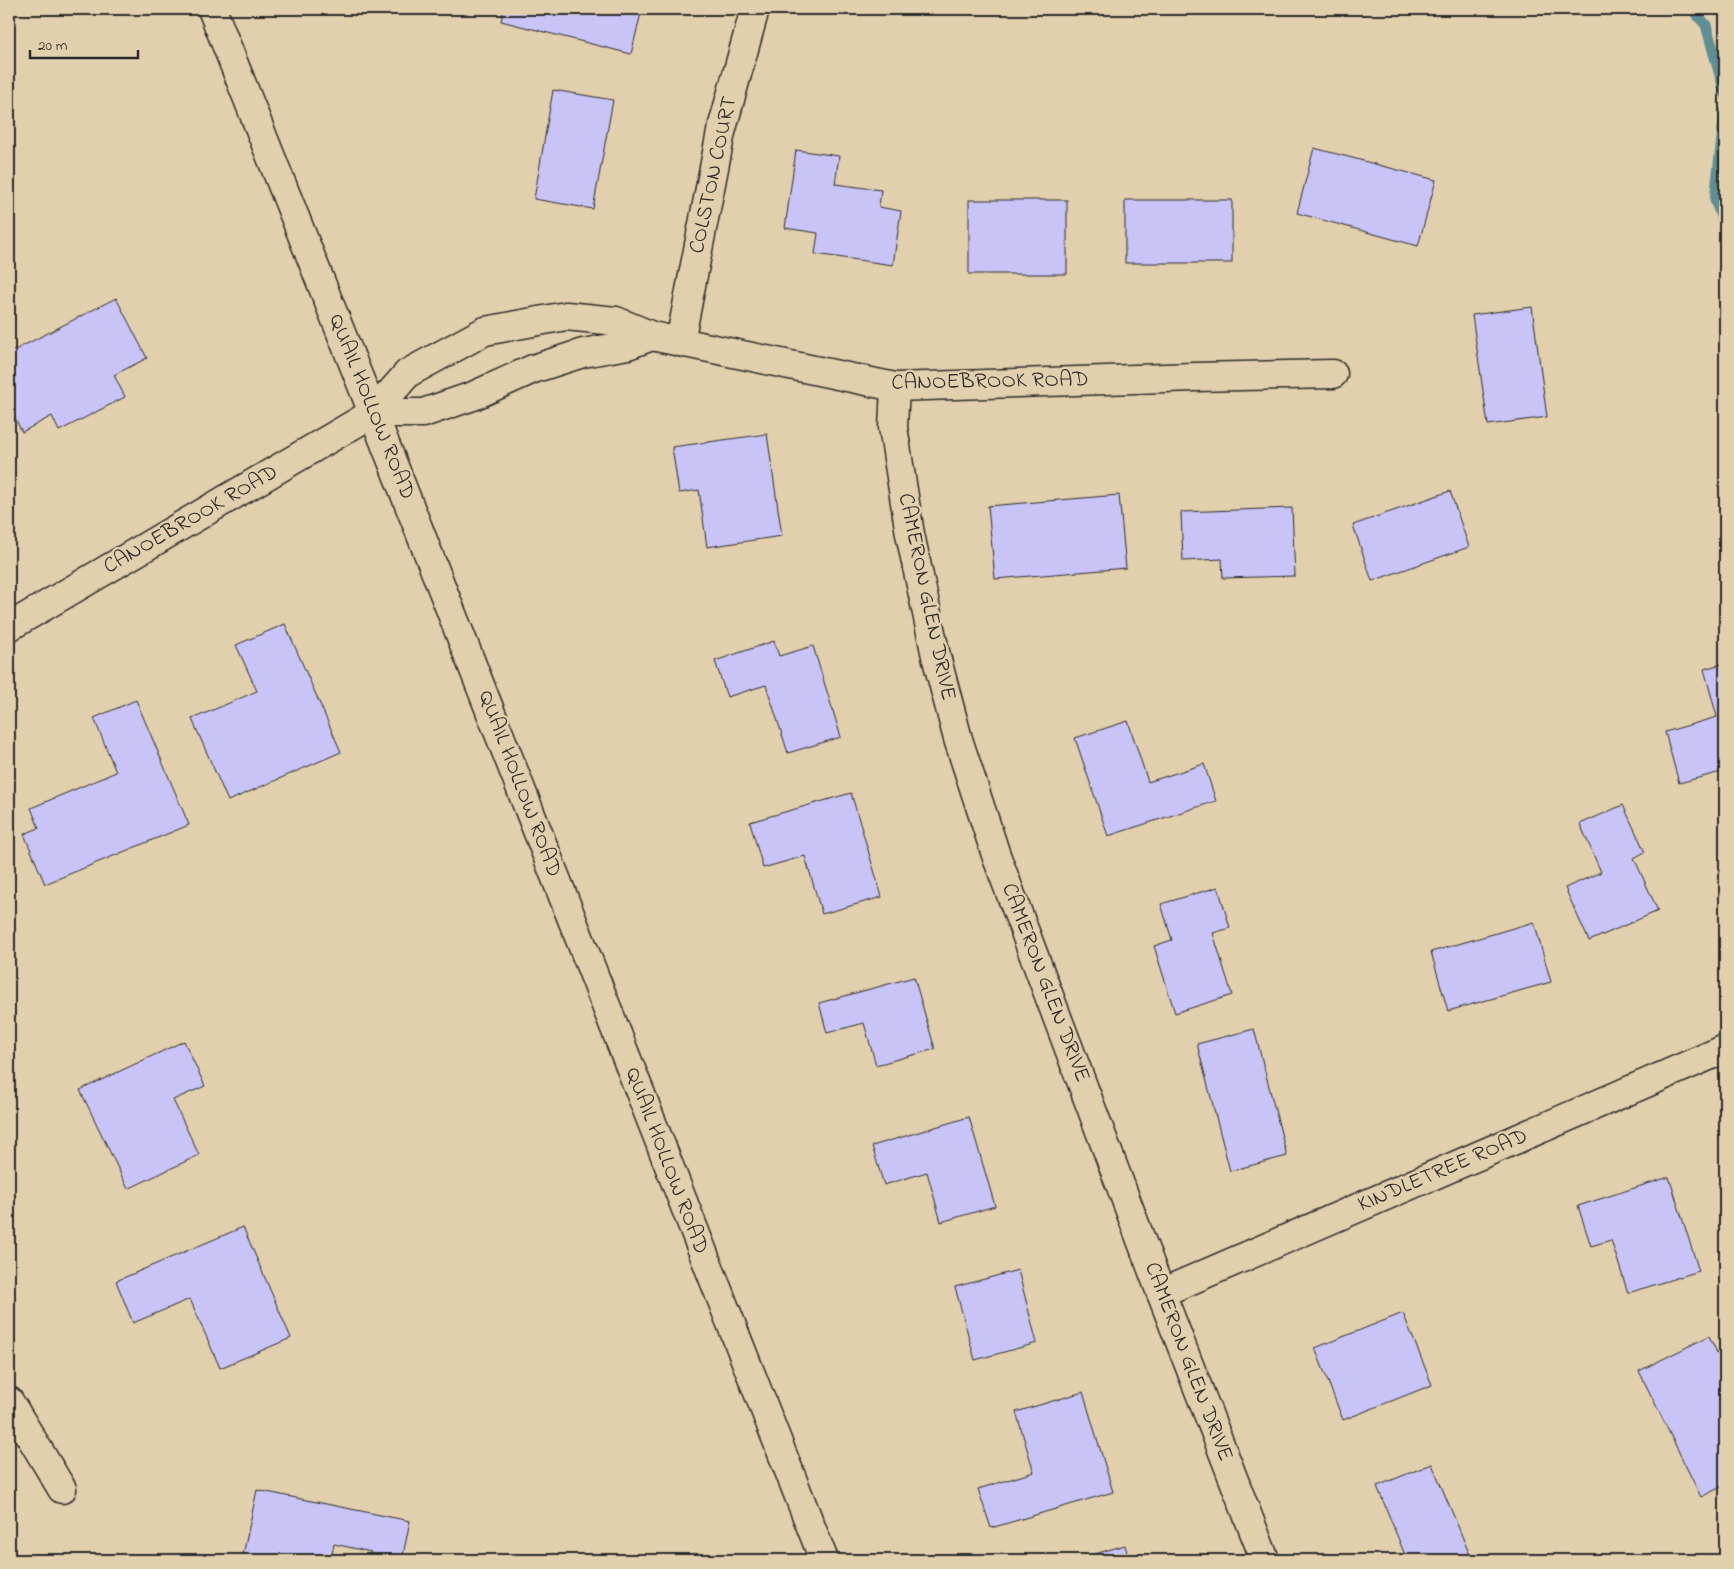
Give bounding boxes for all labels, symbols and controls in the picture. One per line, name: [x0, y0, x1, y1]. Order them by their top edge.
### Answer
scale bar: [30, 28, 138, 60]
text: 20 m: [38, 35, 68, 57]
street label: COLSTON COURT: [682, 93, 746, 257]
street label: QUAIL HOLLOW ROAD: [319, 309, 423, 505]
street label: CANOEBROOK ROAD: [891, 364, 1089, 400]
street label: CANOEBROOK ROAD: [98, 457, 284, 583]
street label: CAMERON GLEN DRIVE: [888, 490, 964, 704]
street label: QUAIL HOLLOW ROAD: [469, 686, 569, 882]
street label: CAMERON GLEN DRIVE: [992, 879, 1098, 1087]
street label: QUAIL HOLLOW ROAD: [616, 1063, 716, 1259]
street label: KINDLETREE ROAD: [1353, 1121, 1533, 1221]
street label: CAMERON GLEN DRIVE: [1135, 1258, 1241, 1466]

